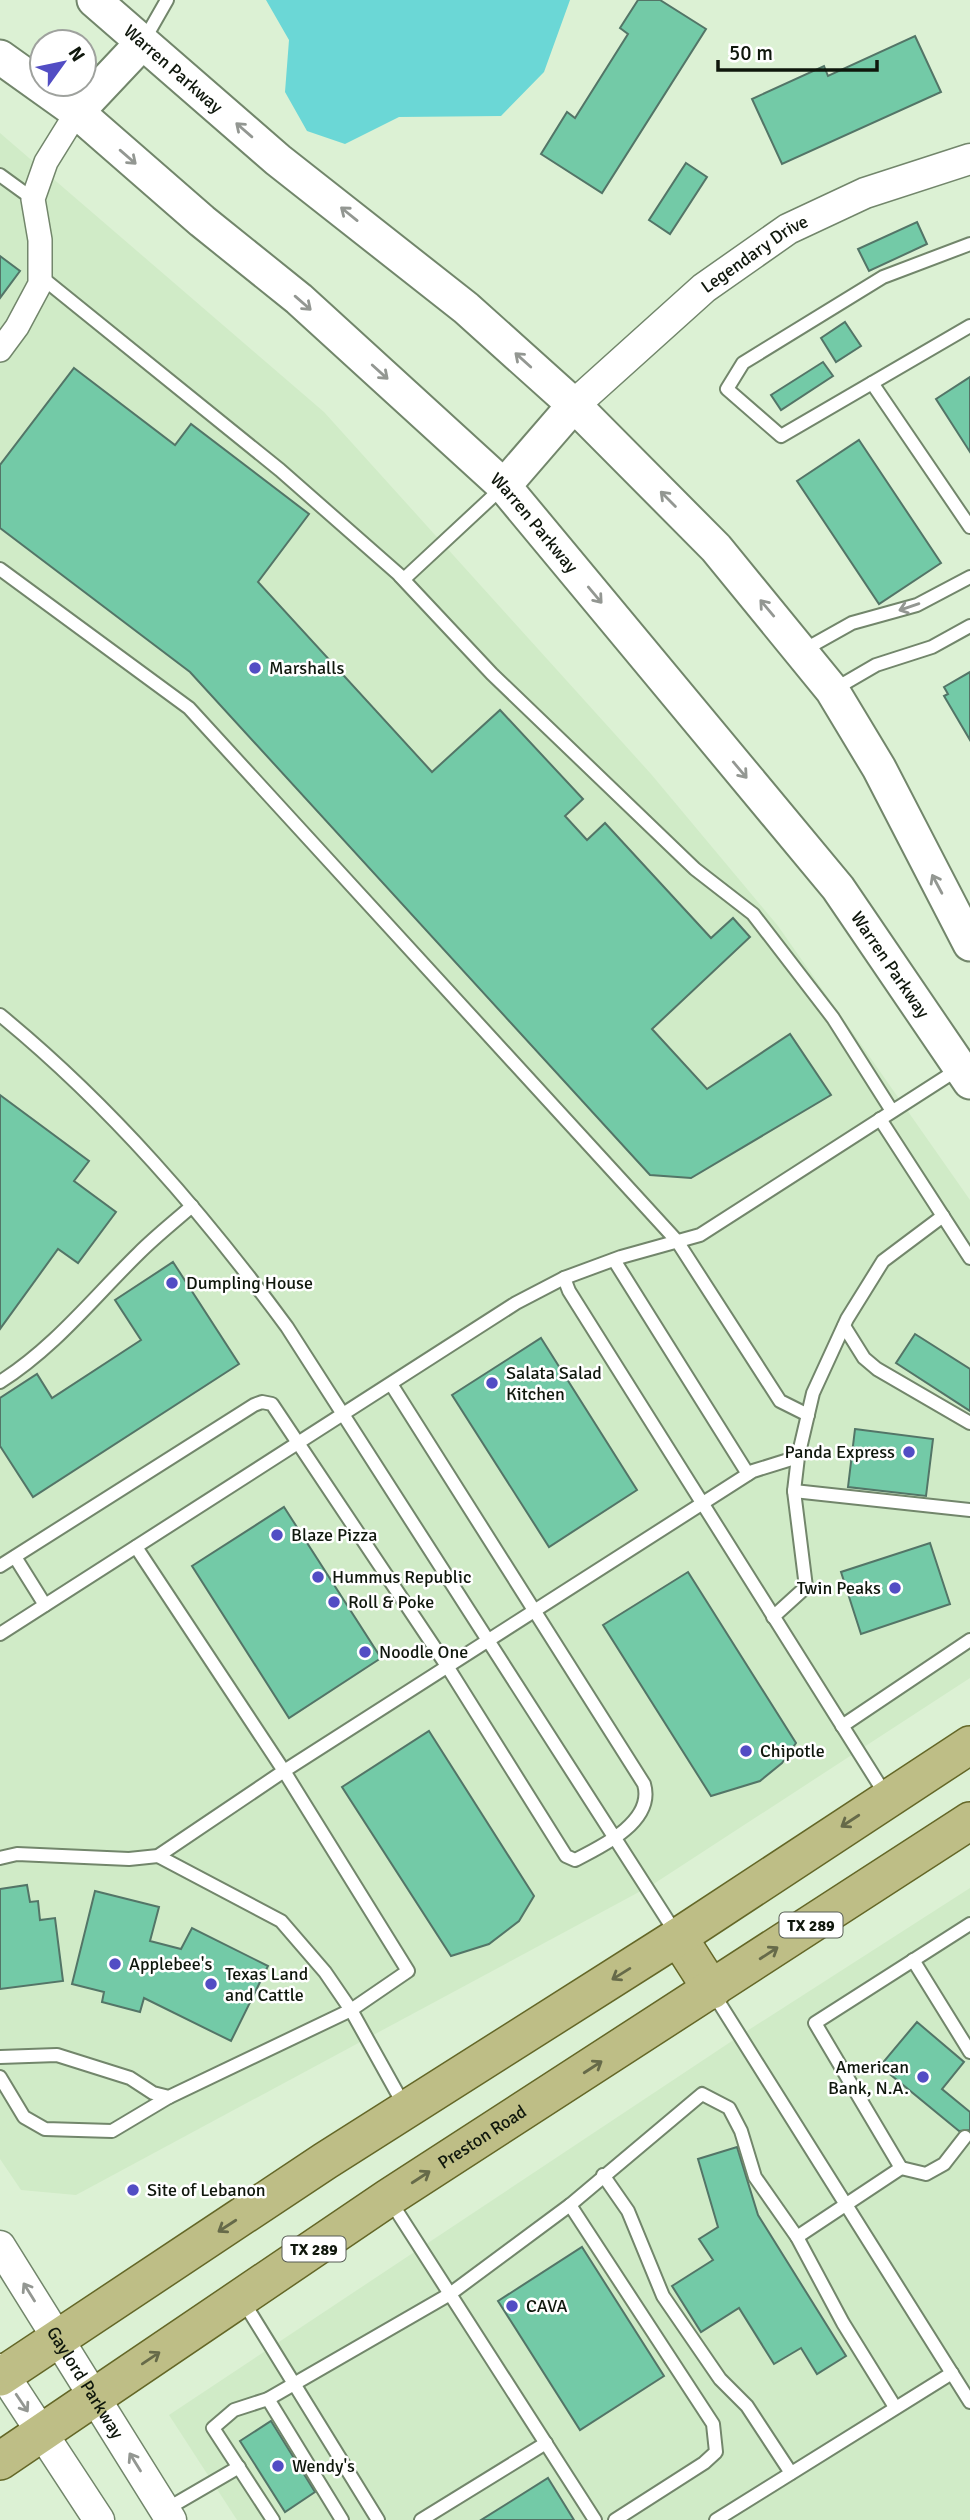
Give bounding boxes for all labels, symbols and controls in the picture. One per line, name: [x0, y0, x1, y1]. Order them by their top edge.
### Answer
street label: Warren Parkway: [119, 20, 228, 118]
north arrow: [28, 28, 98, 98]
scale bar: [718, 28, 877, 72]
text: 50 m: [729, 40, 773, 66]
text: N: [63, 42, 90, 66]
one-way arrow: [235, 122, 253, 138]
one-way arrow: [119, 149, 137, 165]
one-way arrow: [340, 206, 358, 222]
street label: Legendary Drive: [697, 210, 812, 298]
one-way arrow: [293, 295, 311, 311]
one-way arrow: [515, 352, 533, 368]
one-way arrow: [371, 364, 389, 380]
street label: Warren Parkway: [486, 468, 583, 578]
one-way arrow: [659, 491, 676, 508]
one-way arrow: [587, 585, 603, 603]
one-way arrow: [759, 599, 775, 617]
one-way arrow: [899, 602, 921, 615]
place label: Marshalls: [269, 657, 344, 679]
marker: Marshalls: [247, 660, 263, 676]
one-way arrow: [732, 760, 748, 778]
one-way arrow: [930, 874, 944, 894]
street label: Warren Parkway: [846, 907, 935, 1023]
place label: Dumpling House: [186, 1272, 313, 1294]
marker: Dumpling House: [164, 1275, 180, 1291]
place label: Salata Salad Kitchen: [506, 1362, 602, 1405]
marker: Salata Salad Kitchen: [484, 1375, 500, 1391]
place label: Panda Express: [785, 1441, 895, 1463]
marker: Panda Express: [901, 1444, 917, 1460]
place label: Blaze Pizza: [291, 1524, 377, 1546]
marker: Blaze Pizza: [269, 1527, 285, 1543]
place label: Hummus Republic: [332, 1566, 471, 1588]
marker: Hummus Republic: [310, 1569, 326, 1585]
place label: Twin Peaks: [797, 1577, 881, 1599]
marker: Twin Peaks: [887, 1580, 903, 1596]
place label: Roll & Poke: [348, 1591, 434, 1613]
marker: Roll & Poke: [326, 1594, 342, 1610]
place label: Noodle One: [379, 1641, 468, 1663]
marker: Noodle One: [357, 1644, 373, 1660]
place label: Chipotle: [760, 1740, 825, 1762]
marker: Chipotle: [738, 1743, 754, 1759]
one-way arrow: [841, 1814, 861, 1828]
road number: TX 289: [780, 1912, 842, 1938]
one-way arrow: [758, 1945, 778, 1959]
place label: Applebee's: [129, 1953, 212, 1975]
marker: Applebee's: [107, 1956, 123, 1972]
place label: Texas Land and Cattle: [225, 1963, 308, 2006]
one-way arrow: [611, 1967, 631, 1981]
marker: Texas Land and Cattle: [203, 1976, 219, 1992]
place label: American Bank, N.A.: [828, 2056, 909, 2099]
one-way arrow: [582, 2059, 602, 2073]
marker: American Bank, N.A.: [915, 2069, 931, 2085]
street label: Preston Road: [434, 2100, 531, 2174]
one-way arrow: [411, 2169, 430, 2184]
place label: Site of Lebanon: [147, 2179, 266, 2201]
marker: Site of Lebanon: [125, 2182, 141, 2198]
one-way arrow: [218, 2219, 237, 2233]
road number: TX 289: [282, 2236, 346, 2262]
one-way arrow: [22, 2283, 36, 2303]
place label: CAVA: [526, 2295, 567, 2317]
marker: CAVA: [504, 2298, 520, 2314]
street label: Gaylord Parkway: [42, 2322, 129, 2443]
one-way arrow: [140, 2351, 160, 2365]
one-way arrow: [15, 2393, 30, 2412]
one-way arrow: [127, 2453, 141, 2473]
place label: Wendy's: [292, 2455, 355, 2477]
marker: Wendy's: [270, 2458, 286, 2474]

